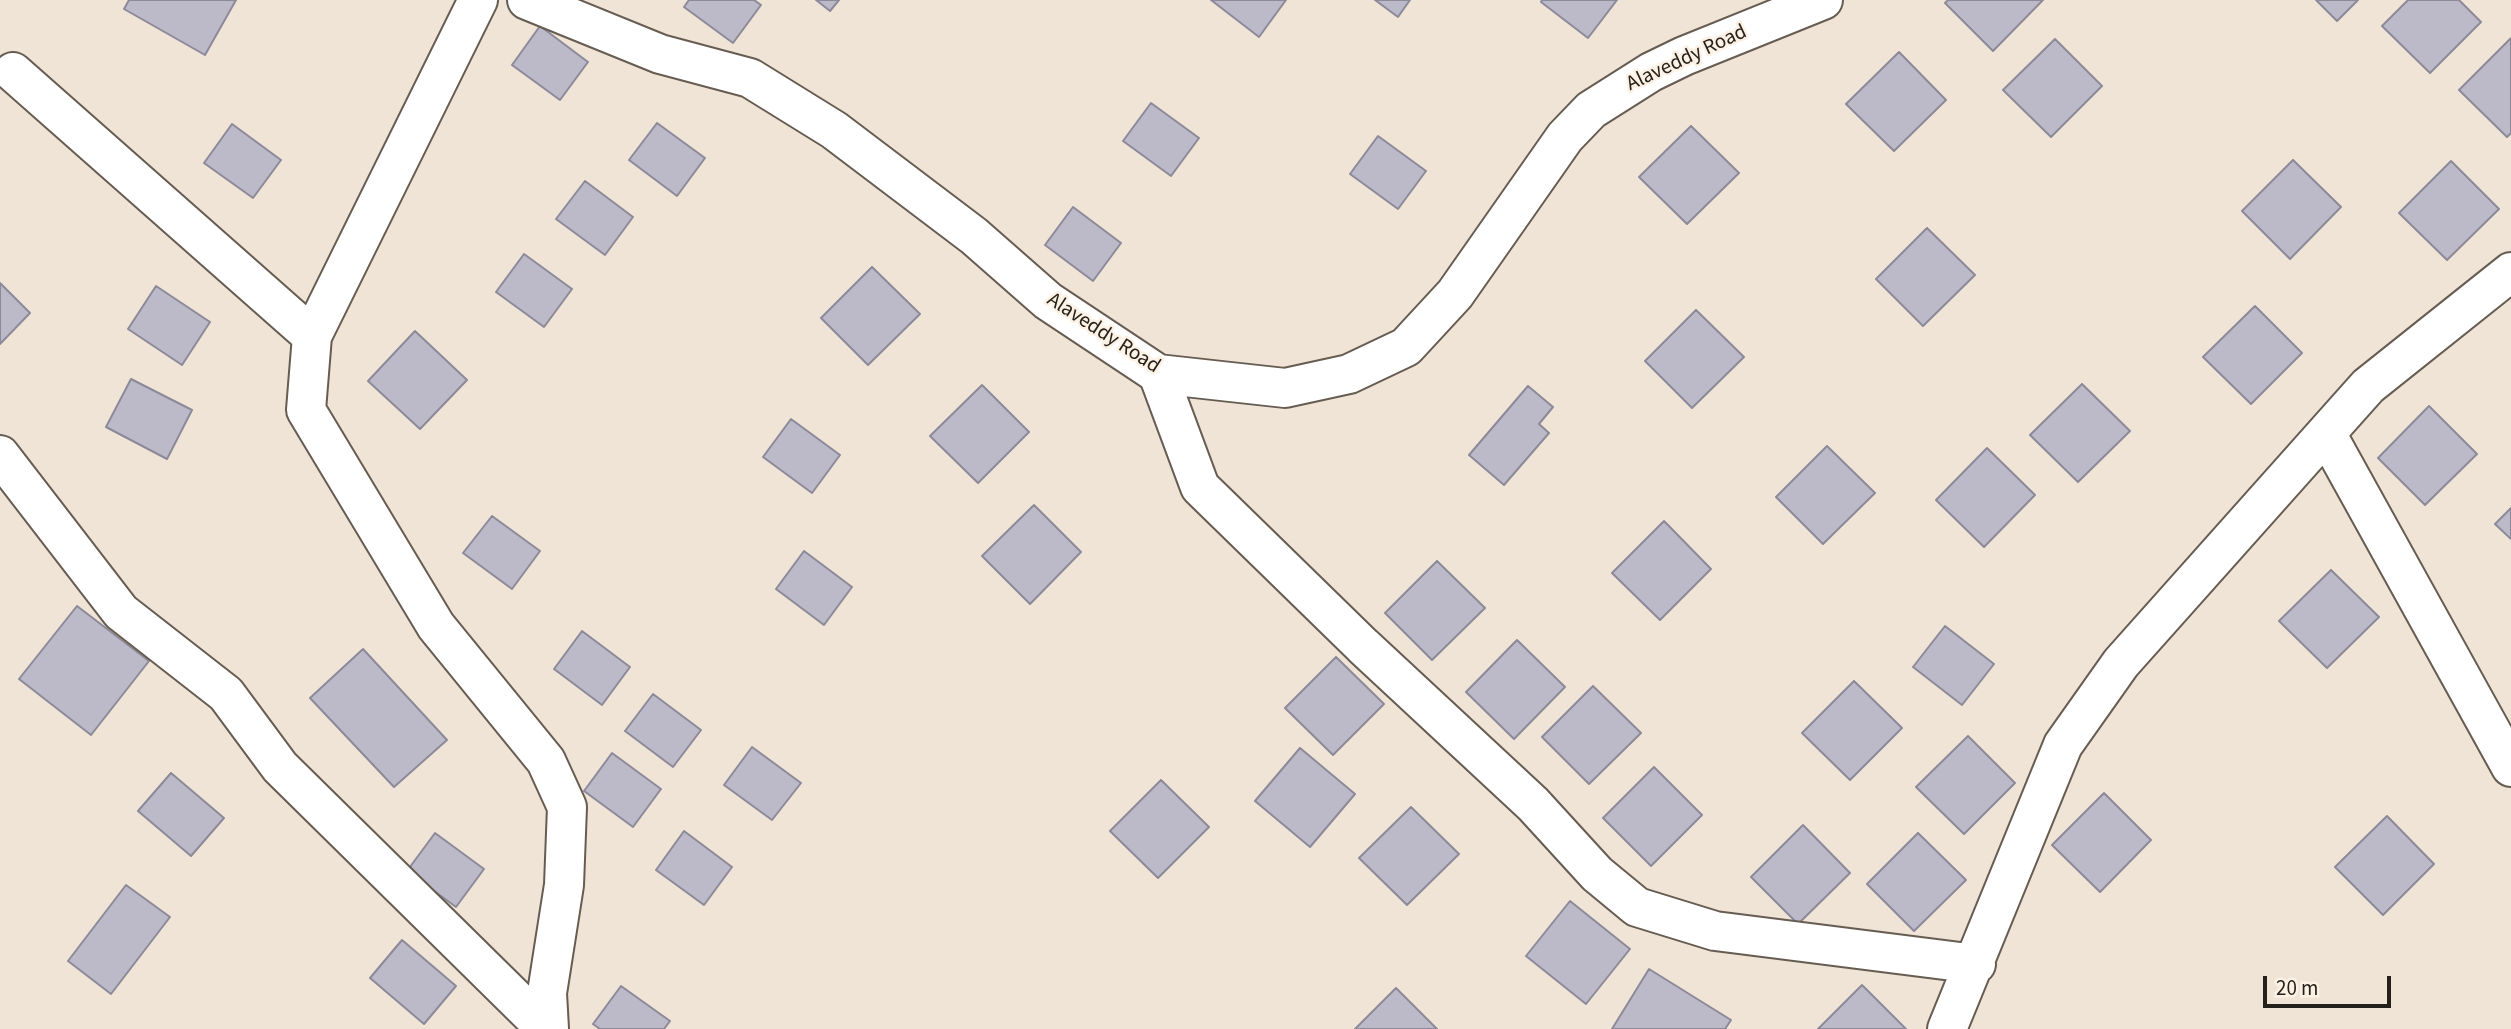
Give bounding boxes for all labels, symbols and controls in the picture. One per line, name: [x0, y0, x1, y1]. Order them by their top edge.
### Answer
street label: Alaveddy Road: [1623, 20, 1751, 98]
street label: Alaveddy Road: [1042, 288, 1164, 380]
scale bar: [2266, 962, 2394, 1006]
text: 20 m: [2276, 973, 2318, 1003]

